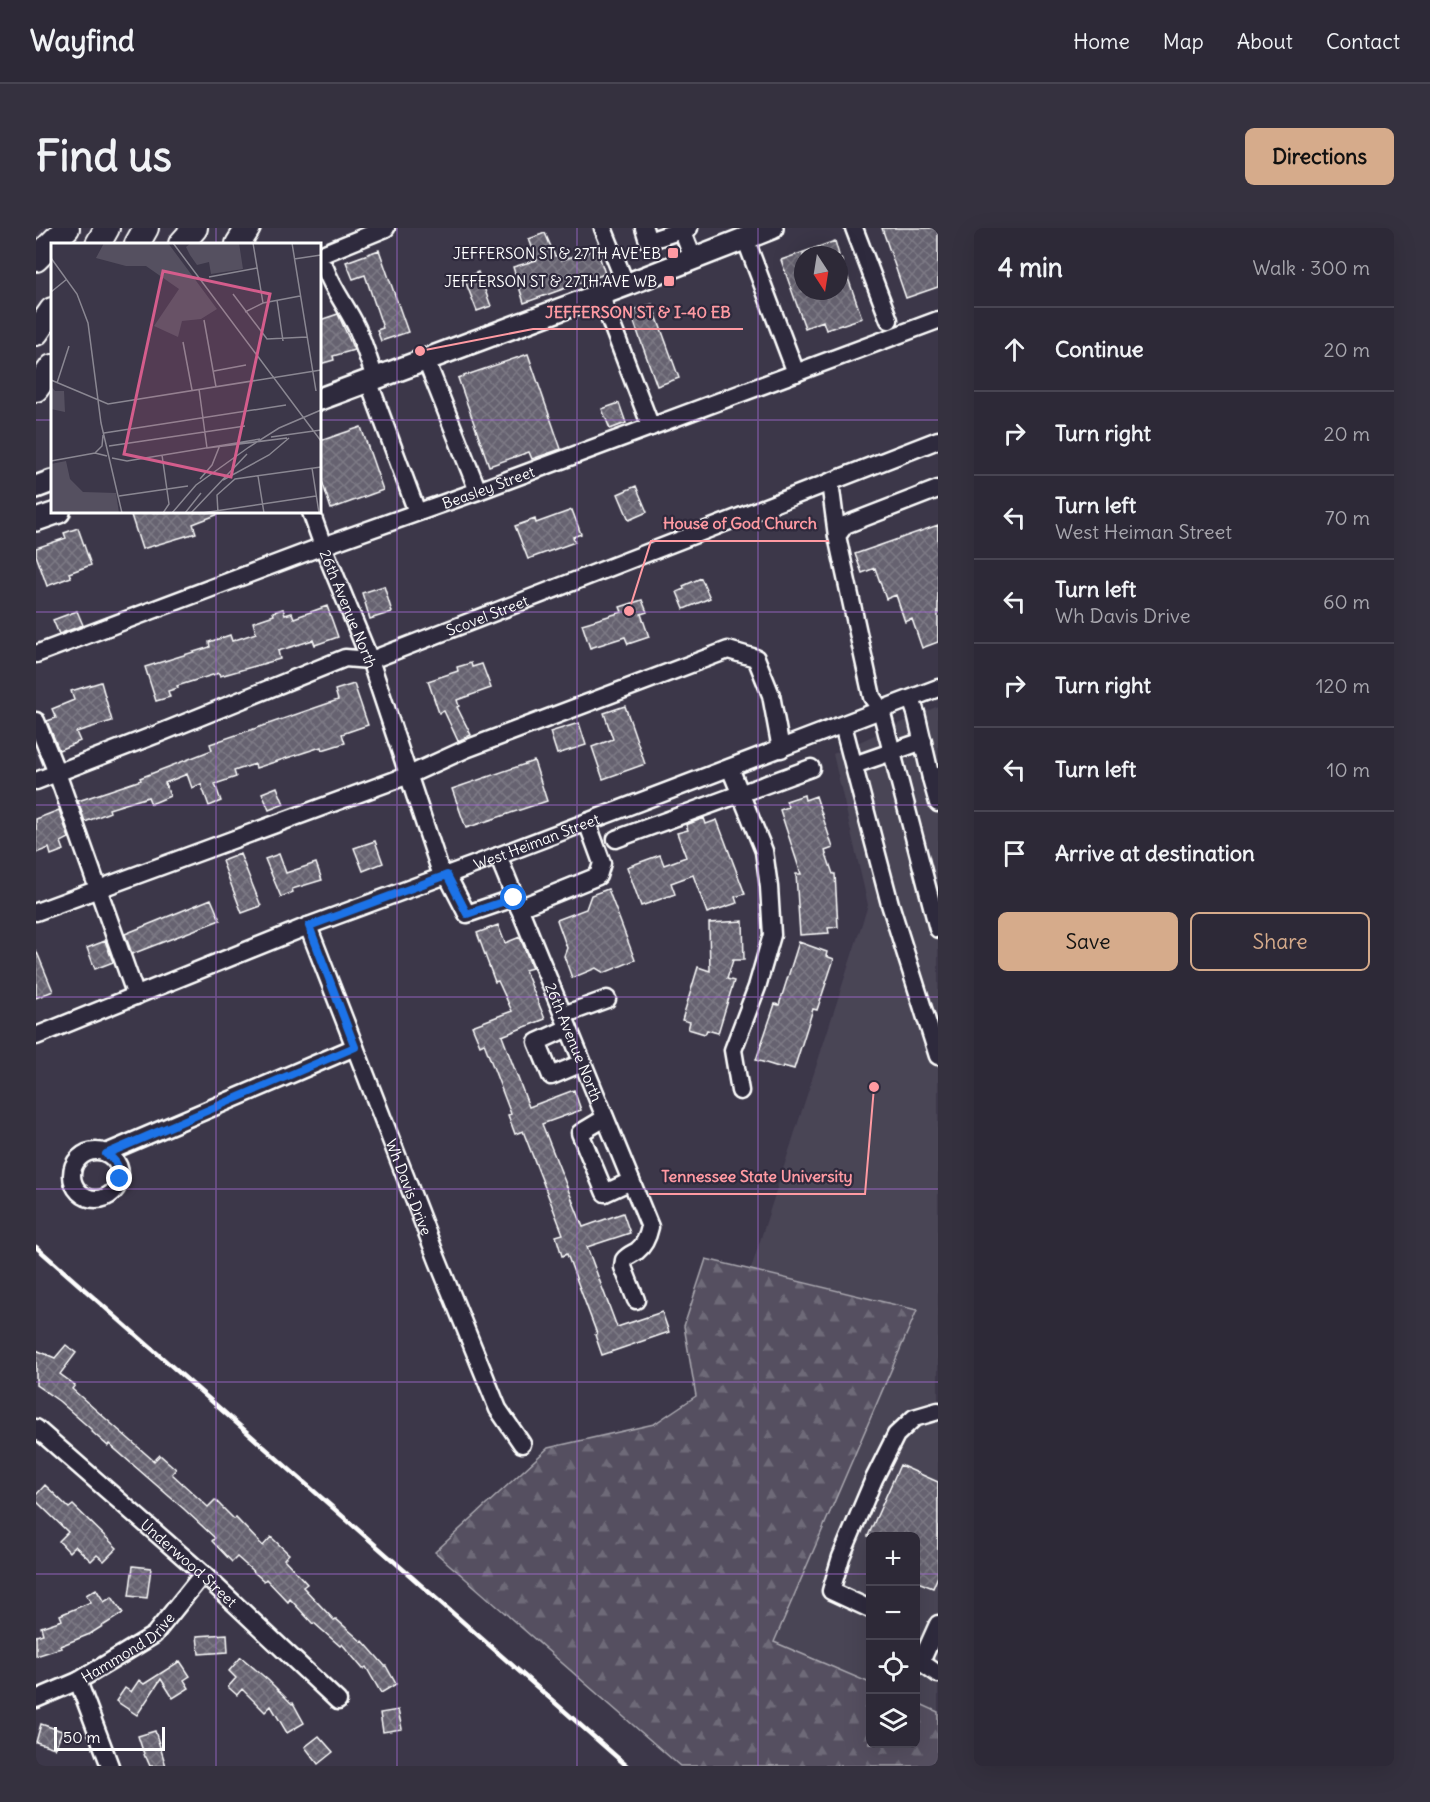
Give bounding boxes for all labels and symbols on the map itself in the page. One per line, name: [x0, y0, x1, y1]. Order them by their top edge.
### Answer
inset map: [51, 243, 321, 513]
place label: JEFFERSON ST & 27TH AVE EB: [453, 244, 661, 263]
marker: JEFFERSON ST & 27TH AVE EB: [666, 246, 680, 260]
north arrow: [794, 246, 848, 300]
place label: JEFFERSON ST & 27TH AVE WB: [444, 272, 657, 291]
marker: JEFFERSON ST & 27TH AVE WB: [662, 274, 676, 288]
callout: JEFFERSON ST & I-40 EB: [533, 295, 743, 329]
text: JEFFERSON ST & I-40 EB: [545, 302, 731, 322]
street label: Beasley Street: [439, 461, 537, 513]
callout: House of God Church: [651, 507, 829, 541]
text: House of God Church: [663, 513, 817, 533]
street label: 26th Avenue North: [316, 547, 382, 671]
street label: Scovel Street: [443, 591, 531, 640]
street label: West Heiman Street: [471, 809, 602, 874]
route start: [500, 884, 526, 910]
street label: 26th Avenue North: [541, 980, 607, 1104]
street label: Wh Davis Drive: [382, 1136, 437, 1238]
callout: Tennessee State University: [649, 1160, 865, 1194]
route end: [106, 1165, 132, 1191]
text: Tennessee State University: [661, 1166, 853, 1187]
street label: Underwood Street: [137, 1515, 241, 1611]
street label: Hammond Drive: [77, 1608, 178, 1687]
scale bar: [54, 1724, 165, 1752]

